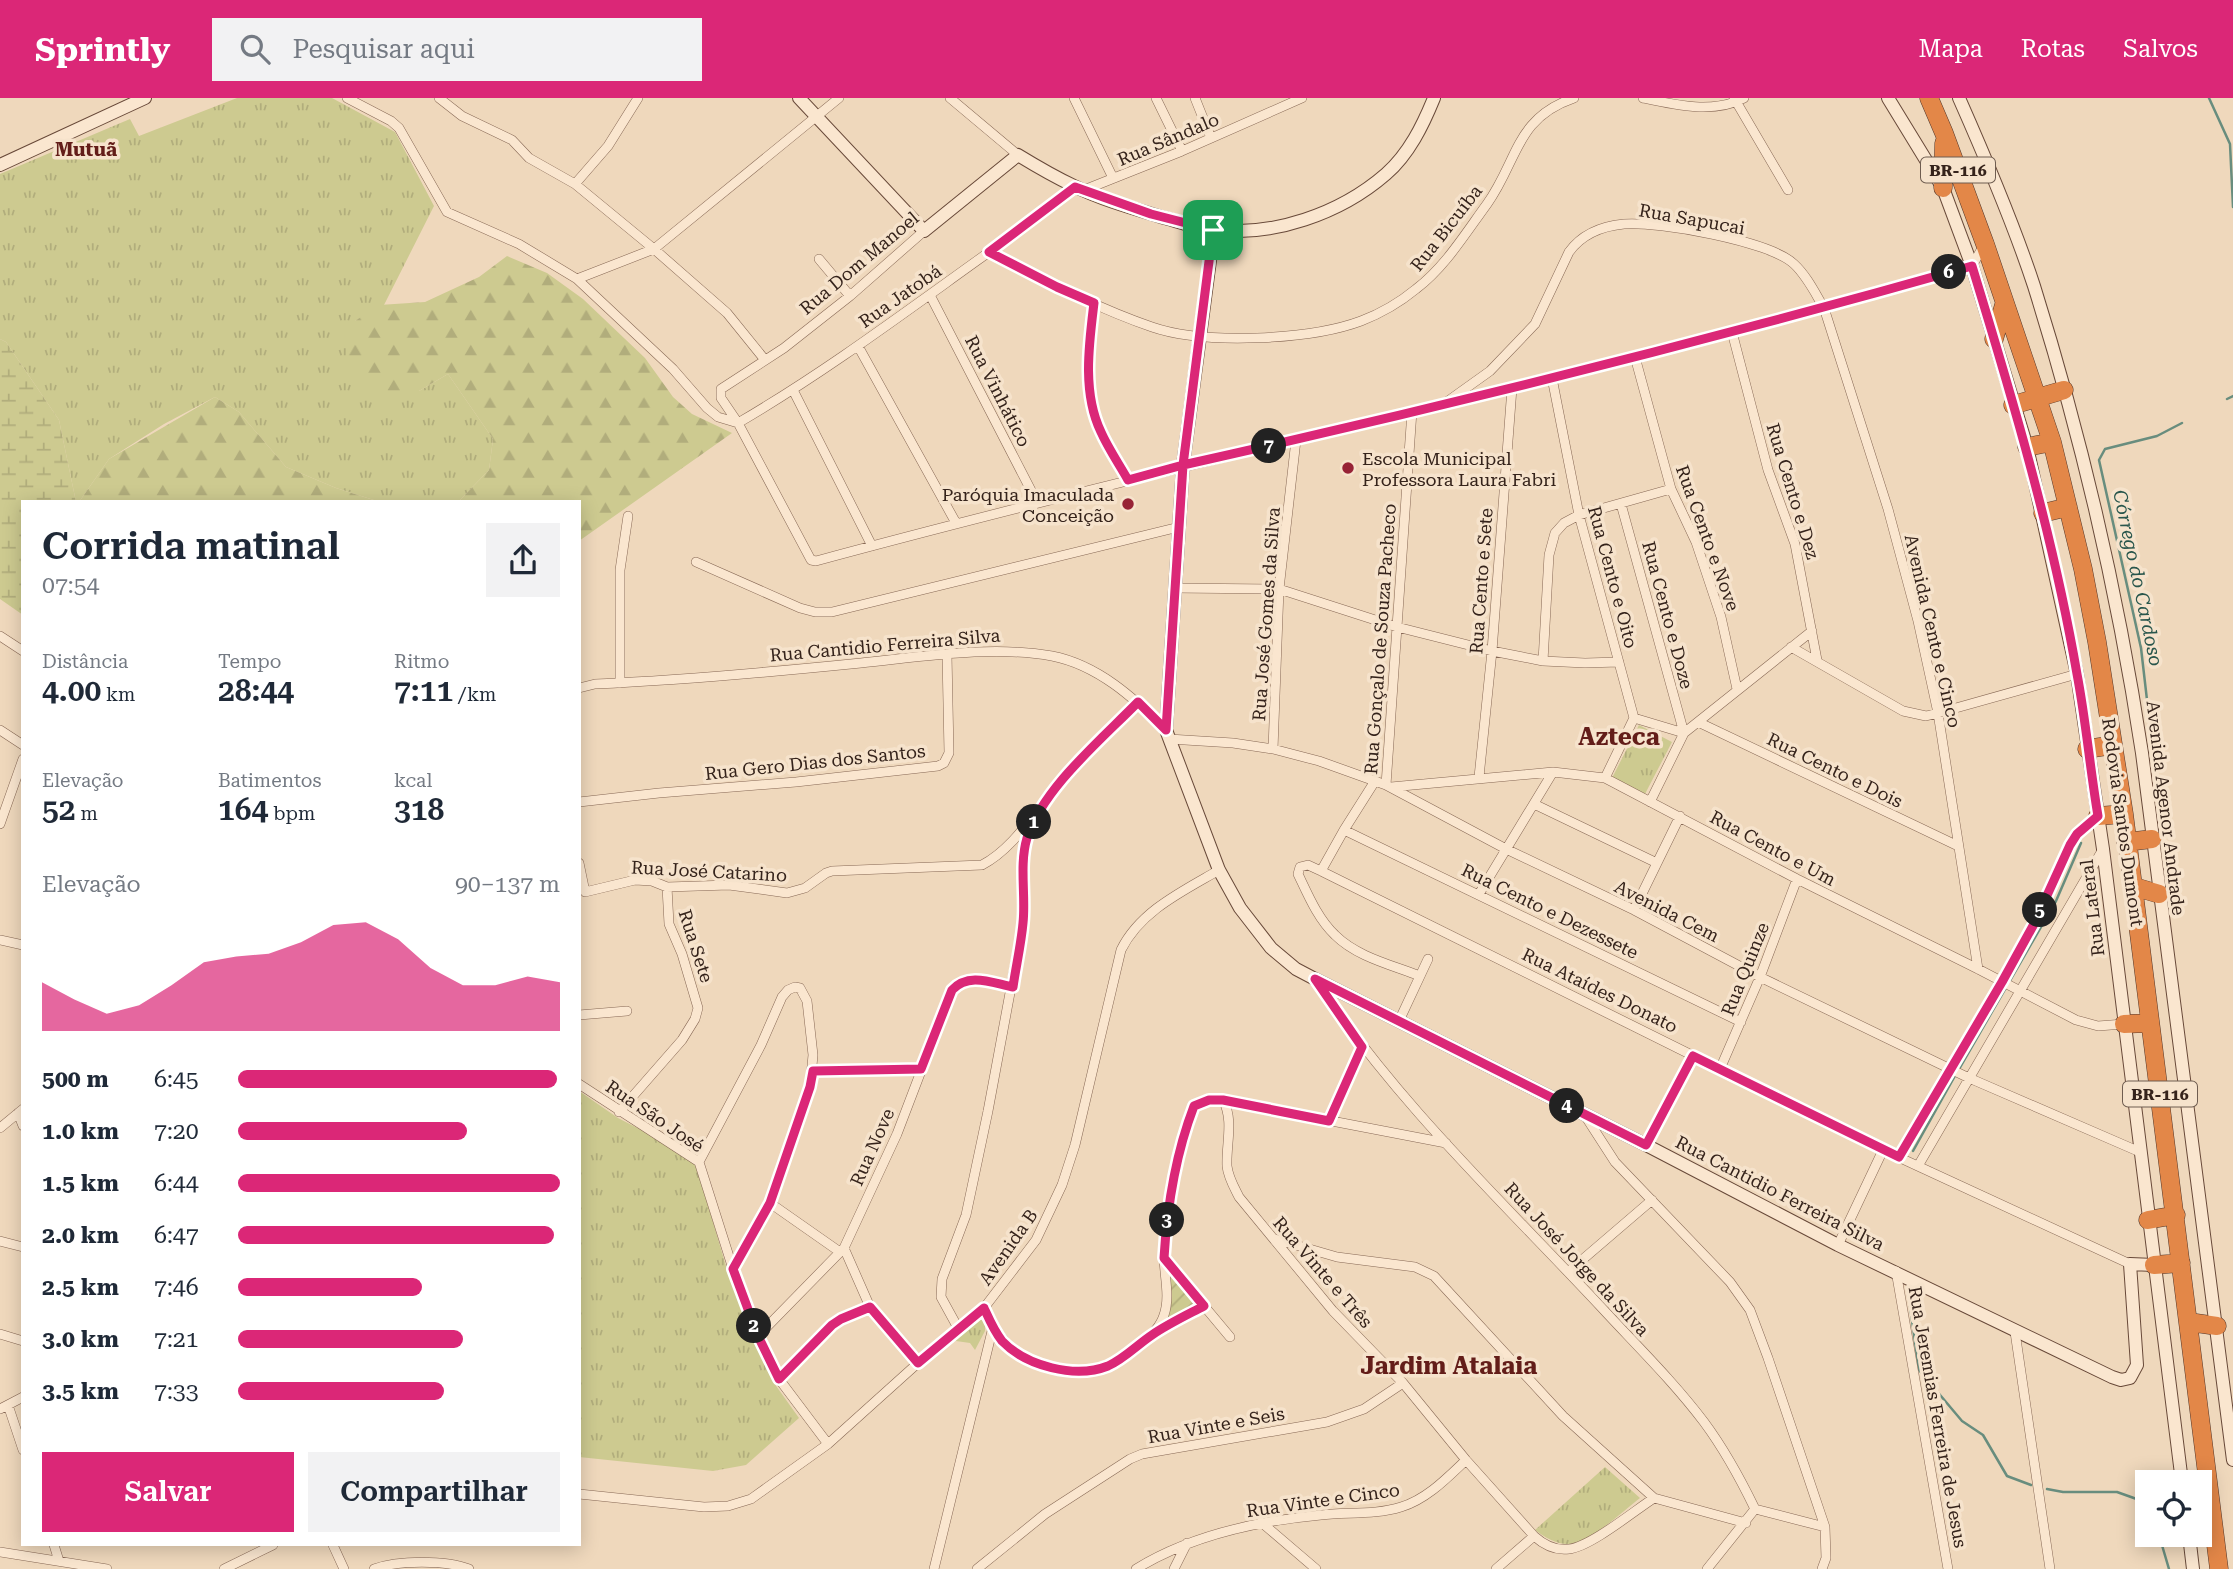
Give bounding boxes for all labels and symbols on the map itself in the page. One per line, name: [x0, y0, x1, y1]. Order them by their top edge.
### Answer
street label: Rua Sândalo: [1114, 108, 1222, 170]
district label: Mutuã: [55, 138, 117, 161]
road number: BR-116: [1921, 158, 1995, 183]
street label: Rua Bicuíba: [1406, 180, 1486, 275]
street label: Rua Sapucai: [1637, 199, 1747, 239]
pin: [1183, 200, 1243, 260]
street label: Rua Dom Manoel: [795, 207, 923, 319]
pin: 6: [1932, 254, 1966, 290]
street label: Rua Jatobá: [855, 260, 945, 332]
street label: Rua Vinhático: [961, 332, 1035, 450]
street label: Rua Cento e Dez: [1762, 421, 1824, 562]
pin: 7: [1252, 428, 1286, 464]
place label: Escola Municipal Professora Laura Fabri: [1362, 448, 1556, 490]
marker: Escola Municipal Professora Laura Fabri: [1340, 460, 1356, 476]
street label: Rua Cento e Nove: [1672, 462, 1744, 614]
place label: Paróquia Imaculada Conceição: [942, 484, 1114, 526]
water label: Córrego do Cardoso: [2108, 488, 2168, 668]
marker: Paróquia Imaculada Conceição: [1120, 496, 1136, 512]
street label: Rua Gonçalo de Souza Pacheco: [1360, 503, 1400, 775]
street label: Rua Cento e Oito: [1584, 504, 1642, 650]
street label: Rua José Gomes da Silva: [1248, 506, 1284, 722]
street label: Rua Cento e Sete: [1465, 507, 1497, 655]
street label: Avenida Cento e Cinco: [1901, 532, 1965, 730]
street label: Rua Cento e Doze: [1638, 539, 1698, 691]
street label: Rua Cantidio Ferreira Silva: [769, 624, 1001, 666]
street label: Avenida Agenor Andrade: [2142, 699, 2190, 917]
street label: Rodovia Santos Dumont: [2098, 716, 2148, 928]
district label: Azteca: [1578, 723, 1660, 751]
street label: Rua Cento e Dois: [1764, 728, 1906, 812]
street label: Rua Gero Dias dos Santos: [704, 740, 926, 784]
pin: 1: [1016, 804, 1052, 840]
street label: Rua Cento e Um: [1707, 806, 1839, 890]
street label: Rua José Catarino: [630, 856, 788, 886]
street label: Rua Lateral: [2076, 858, 2108, 958]
street label: Rua Cento e Dezessete: [1458, 859, 1642, 963]
street label: Avenida Cem: [1611, 876, 1723, 946]
pin: 5: [2022, 892, 2058, 928]
street label: Rua Sete: [674, 907, 718, 985]
street label: Rua Quinze: [1717, 919, 1773, 1019]
street label: Rua Ataídes Donato: [1519, 943, 1681, 1037]
street label: Rua São José: [602, 1076, 708, 1156]
road number: BR-116: [2123, 1082, 2197, 1106]
pin: 4: [1550, 1088, 1584, 1124]
street label: Rua Nove: [846, 1105, 898, 1189]
street label: Rua Cantidio Ferreira Silva: [1672, 1131, 1888, 1255]
street label: Rua José Jorge da Silva: [1500, 1178, 1654, 1340]
pin: 3: [1150, 1202, 1184, 1238]
street label: Avenida B: [974, 1205, 1042, 1289]
street label: Rua Vinte e Três: [1269, 1212, 1377, 1332]
street label: Rua Jeremias Ferreira de Jesus: [1905, 1285, 1971, 1549]
pin: 2: [736, 1308, 772, 1344]
district label: Jardim Atalaia: [1361, 1352, 1537, 1380]
street label: Rua Vinte e Seis: [1146, 1403, 1286, 1447]
street label: Rua Vinte e Cinco: [1245, 1479, 1401, 1521]

